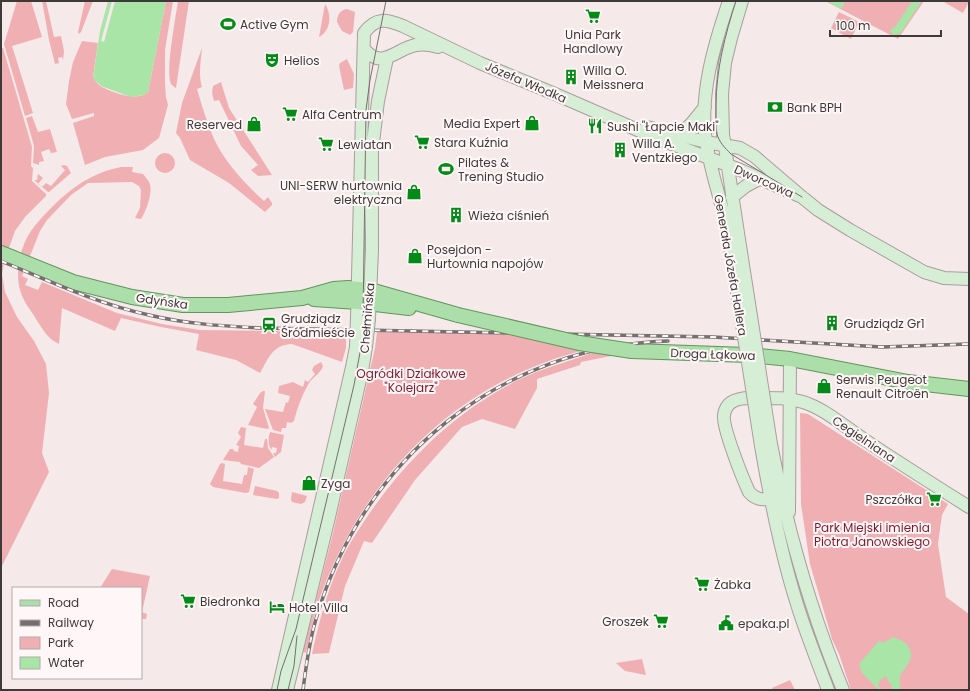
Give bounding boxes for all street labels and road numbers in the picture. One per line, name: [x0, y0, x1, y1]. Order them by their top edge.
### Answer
street label: Józefa Włodka: [483, 57, 569, 107]
street label: Dworcowa: [732, 160, 796, 202]
street label: Generała Józefa Hallera: [710, 193, 752, 337]
street label: Chełmińska: [355, 282, 379, 354]
street label: Gdyńska: [135, 289, 189, 313]
street label: Droga Łąkowa: [670, 344, 756, 364]
street label: Cegielniana: [829, 412, 899, 466]

